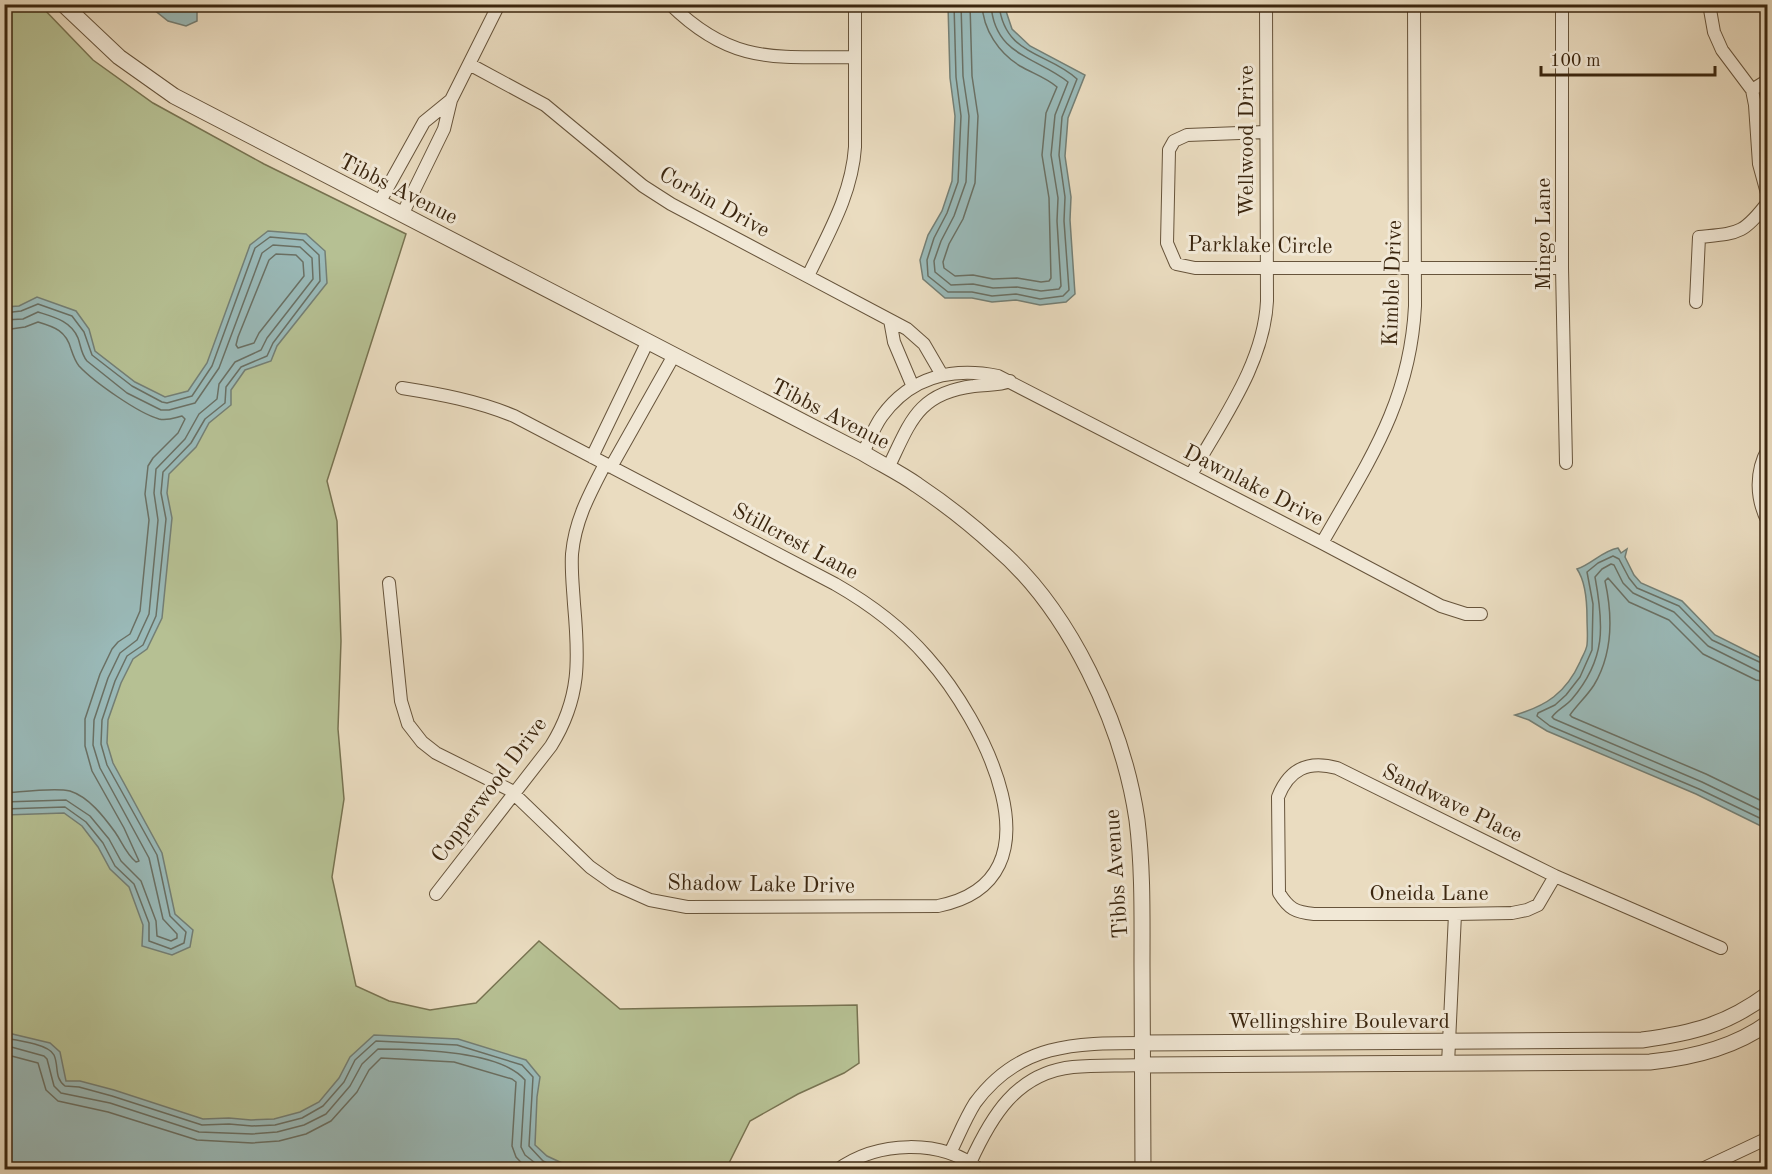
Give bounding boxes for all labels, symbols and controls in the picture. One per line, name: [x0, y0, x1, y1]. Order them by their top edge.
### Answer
scale bar: [1541, 39, 1715, 77]
text: 100 m: [1550, 52, 1601, 70]
street label: Wellwood Drive: [1236, 65, 1258, 217]
street label: Tibbs Avenue: [335, 151, 461, 229]
street label: Corbin Drive: [655, 163, 773, 242]
street label: Mingo Lane: [1533, 178, 1555, 290]
street label: Kimble Drive: [1380, 220, 1406, 347]
street label: Parklake Circle: [1187, 234, 1333, 258]
street label: Tibbs Avenue: [767, 376, 893, 454]
street label: Dawnlake Drive: [1180, 441, 1327, 531]
street label: Stillcrest Lane: [729, 499, 862, 584]
street label: Copperwood Drive: [428, 713, 551, 867]
street label: Sandwave Place: [1379, 760, 1526, 847]
street label: Tibbs Avenue: [1101, 808, 1132, 939]
street label: Shadow Lake Drive: [667, 872, 855, 898]
street label: Oneida Lane: [1369, 883, 1489, 905]
street label: Wellingshire Boulevard: [1228, 1011, 1450, 1033]

